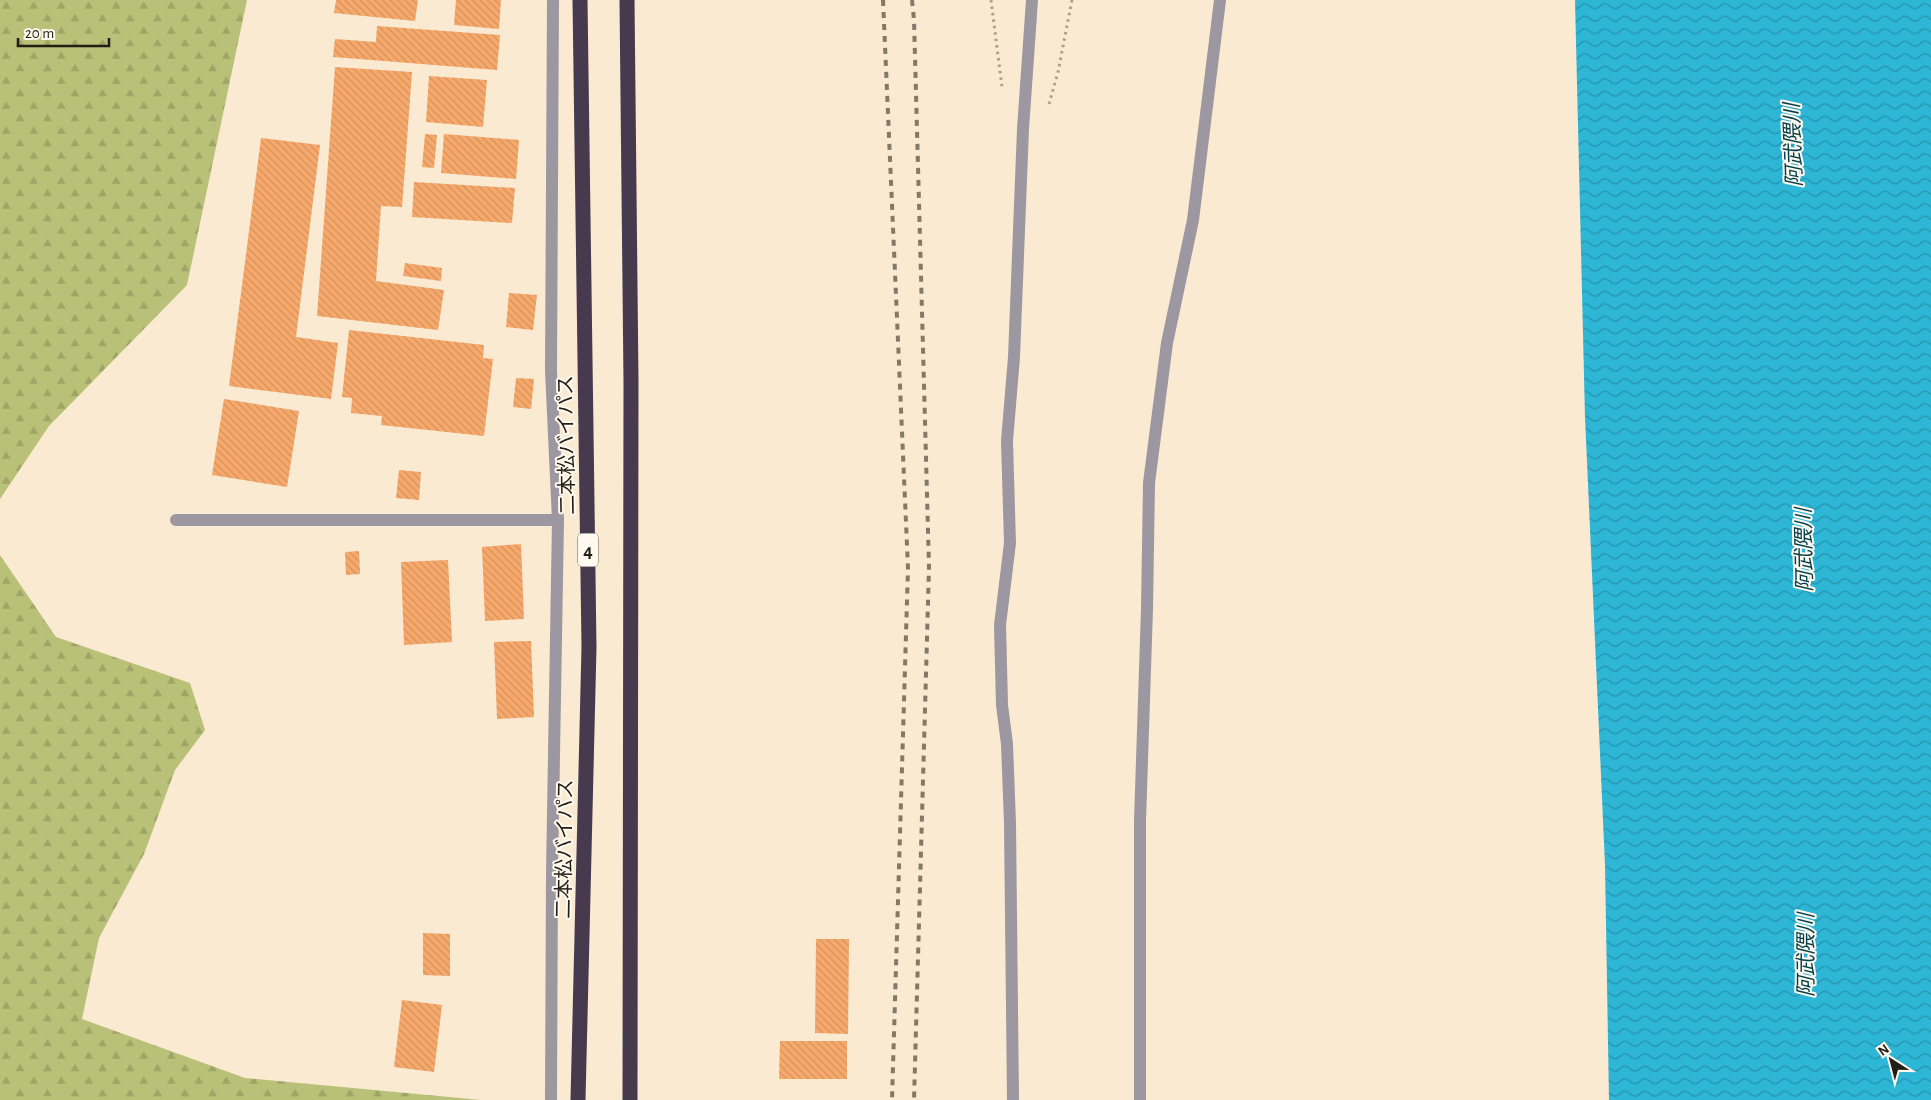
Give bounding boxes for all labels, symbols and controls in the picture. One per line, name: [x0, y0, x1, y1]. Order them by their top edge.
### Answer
scale bar: [18, 15, 109, 47]
text: 20 m: [25, 26, 54, 41]
water label: 阿武隈川: [1780, 101, 1805, 187]
street label: 二本松バイパス: [555, 375, 578, 515]
water label: 阿武隈川: [1792, 506, 1816, 592]
road number: 4: [578, 534, 598, 566]
street label: 二本松バイパス: [553, 779, 576, 919]
water label: 阿武隈川: [1795, 911, 1817, 997]
north arrow: [1866, 1035, 1916, 1085]
text: N: [1876, 1042, 1892, 1059]

